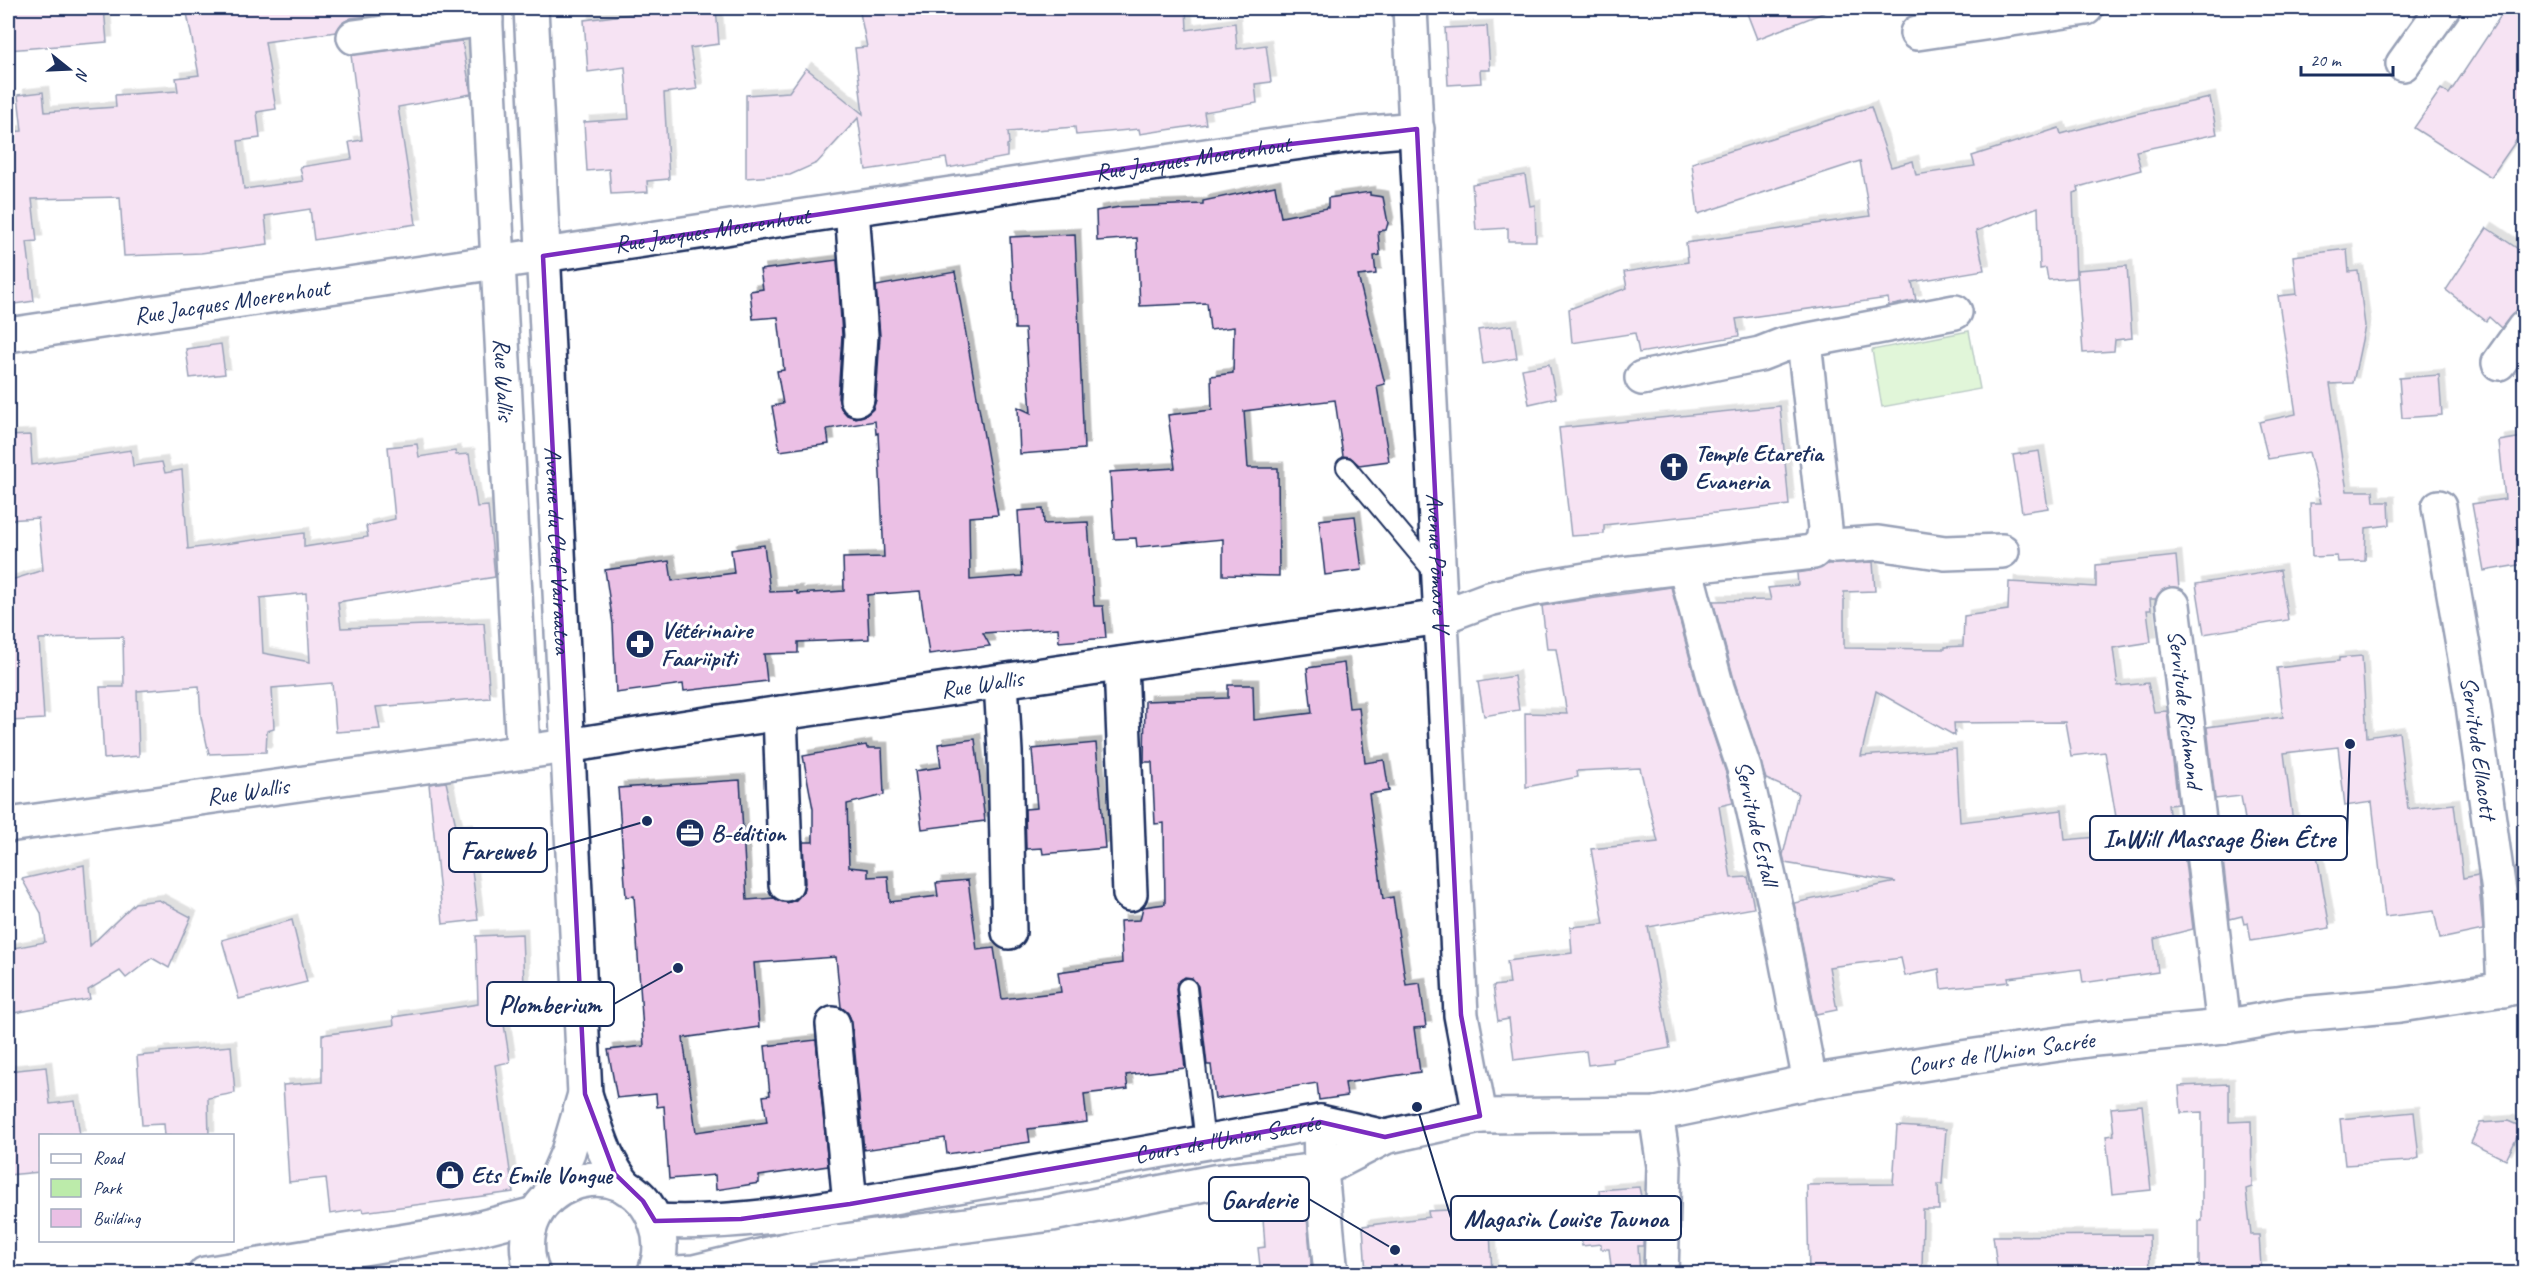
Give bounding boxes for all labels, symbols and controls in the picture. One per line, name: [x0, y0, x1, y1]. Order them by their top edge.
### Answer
north arrow: [39, 39, 99, 99]
scale bar: [2301, 39, 2392, 77]
text: 20 m: [2310, 49, 2343, 71]
text: N: [70, 66, 93, 84]
street label: Rue Jacques Moerenhout: [1093, 128, 1295, 187]
street label: Rue Jacques Moerenhout: [612, 200, 814, 259]
street label: Rue Jacques Moerenhout: [132, 272, 333, 331]
street label: Rue Wallis: [487, 337, 521, 423]
place label: Temple Etaretia Evaneria: [1695, 438, 1825, 496]
street label: Avenue du Chef Vairaatoa: [538, 446, 578, 656]
church icon: Temple Etaretia Evaneria: [1658, 451, 1690, 483]
street label: Avenue Pōmare V: [1420, 492, 1457, 637]
place label: Vétérinaire Faariipiti: [661, 615, 754, 673]
pharmacy icon: Vétérinaire Faariipiti: [624, 628, 656, 660]
street label: Servitude Richmond: [2161, 629, 2210, 793]
street label: Rue Wallis: [939, 663, 1027, 705]
street label: Servitude Ellacott: [2454, 674, 2504, 824]
street label: Servitude Estall: [1728, 757, 1786, 892]
street label: Rue Wallis: [205, 770, 292, 812]
callout: InWill Massage Bien Être: [2090, 816, 2347, 860]
office icon: B-édition: [674, 817, 706, 849]
place label: B-édition: [711, 818, 788, 848]
text: InWill Massage Bien Être: [2103, 822, 2337, 855]
callout: Fareweb: [449, 828, 547, 872]
text: Fareweb: [461, 834, 538, 867]
callout: Plomberium: [487, 982, 614, 1026]
text: Plomberium: [499, 988, 603, 1021]
street label: Cours de l'Union Sacrée: [1906, 1024, 2098, 1081]
street label: Cours de l'Union Sacrée: [1132, 1107, 1325, 1170]
legend: [39, 1134, 234, 1242]
text: Road: [93, 1147, 126, 1169]
shop icon: Ets Emile Vongue: [434, 1159, 466, 1191]
place label: Ets Emile Vongue: [471, 1160, 614, 1190]
text: Park: [93, 1177, 123, 1199]
callout: Garderie: [1209, 1177, 1309, 1221]
text: Garderie: [1221, 1183, 1299, 1216]
callout: Magasin Louise Taunoa: [1451, 1196, 1681, 1240]
text: Magasin Louise Taunoa: [1464, 1202, 1671, 1235]
text: Building: [93, 1207, 142, 1229]

